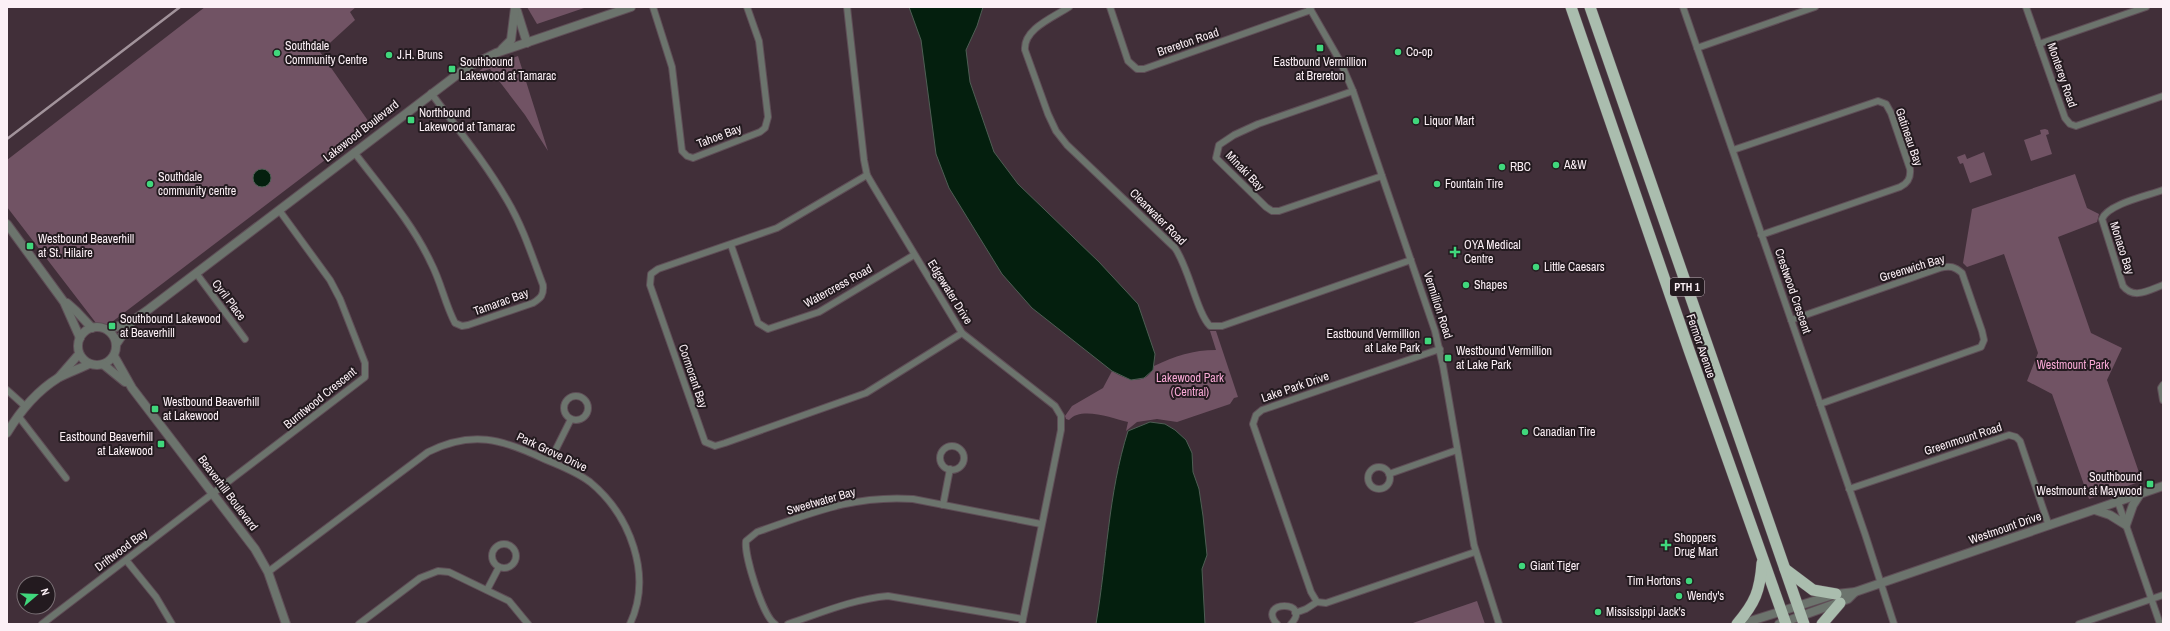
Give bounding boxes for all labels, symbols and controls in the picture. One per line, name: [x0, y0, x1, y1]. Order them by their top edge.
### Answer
street label: Brereton Road: [1155, 24, 1221, 60]
place label: Southdale Community Centre: [285, 38, 368, 68]
street label: Monterey Road: [2043, 41, 2081, 109]
marker: Eastbound Vermillion at Brereton: [1315, 43, 1325, 53]
place label: Co-op: [1406, 44, 1433, 60]
place label: J.H. Bruns: [397, 47, 443, 63]
marker: Co-op: [1393, 47, 1403, 57]
marker: Southdale Community Centre: [272, 48, 282, 58]
marker: J.H. Bruns: [384, 50, 394, 60]
place label: Southbound Lakewood at Tamarac: [460, 54, 556, 84]
place label: Eastbound Vermillion at Brereton: [1273, 54, 1367, 84]
marker: Southbound Lakewood at Tamarac: [447, 64, 457, 74]
street label: Lakewood Boulevard: [320, 96, 402, 166]
place label: Northbound Lakewood at Tamarac: [419, 105, 515, 135]
street label: Gatineau Bay: [1892, 106, 1926, 168]
place label: Liquor Mart: [1424, 113, 1475, 129]
marker: Northbound Lakewood at Tamarac: [406, 115, 416, 125]
marker: Liquor Mart: [1411, 116, 1421, 126]
street label: Tahoe Bay: [694, 120, 744, 152]
street label: Minaki Bay: [1222, 148, 1268, 194]
place label: A&W: [1563, 157, 1587, 173]
place label: RBC: [1510, 159, 1531, 175]
marker: A&W: [1551, 160, 1561, 170]
marker: RBC: [1497, 162, 1507, 172]
place label: Southdale community centre: [158, 169, 236, 199]
place label: Fountain Tire: [1445, 176, 1503, 192]
marker: Southdale community centre: [145, 179, 155, 189]
marker: Fountain Tire: [1432, 179, 1442, 189]
street label: Clearwater Road: [1126, 185, 1190, 249]
street label: Monaco Bay: [2106, 220, 2138, 277]
place label: Westbound Beaverhill at St. Hilaire: [38, 231, 134, 261]
place label: OYA Medical Centre: [1464, 237, 1521, 267]
marker: Westbound Beaverhill at St. Hilaire: [25, 241, 35, 251]
marker: OYA Medical Centre: [1449, 246, 1461, 258]
street label: Crestwood Crescent: [1771, 246, 1815, 336]
street label: Greenwich Bay: [1877, 250, 1947, 285]
street label: Edgewater Drive: [924, 257, 976, 327]
place label: Little Caesars: [1544, 259, 1605, 275]
street label: Watercress Road: [801, 261, 875, 311]
marker: Little Caesars: [1531, 262, 1541, 272]
street label: Vermillion Road: [1420, 269, 1456, 341]
street label: Cyril Place: [208, 276, 250, 324]
place label: Shapes: [1474, 277, 1507, 293]
road number: PTH 1: [1670, 278, 1704, 296]
marker: Shapes: [1461, 280, 1471, 290]
street label: Tamarac Bay: [471, 285, 531, 319]
place label: Southbound Lakewood at Beaverhill: [120, 311, 221, 341]
street label: Fermor Avenue: [1683, 312, 1719, 380]
marker: Southbound Lakewood at Beaverhill: [107, 321, 117, 331]
place label: Eastbound Vermillion at Lake Park: [1326, 326, 1420, 356]
marker: Eastbound Vermillion at Lake Park: [1423, 336, 1433, 346]
street label: Cormorant Bay: [675, 342, 711, 410]
place label: Westbound Vermillion at Lake Park: [1456, 343, 1552, 373]
marker: Westbound Vermillion at Lake Park: [1443, 353, 1453, 363]
park label: Westmount Park: [2037, 357, 2109, 373]
street label: Burntwood Crescent: [280, 364, 360, 432]
street label: Lake Park Drive: [1259, 368, 1331, 406]
park label: Lakewood Park (Central): [1156, 370, 1224, 400]
place label: Westbound Beaverhill at Lakewood: [163, 394, 259, 424]
marker: Westbound Beaverhill at Lakewood: [150, 404, 160, 414]
street label: Greenmount Road: [1922, 419, 2004, 459]
place label: Canadian Tire: [1533, 424, 1596, 440]
marker: Canadian Tire: [1520, 427, 1530, 437]
place label: Eastbound Beaverhill at Lakewood: [59, 429, 153, 459]
street label: Park Grove Drive: [514, 429, 590, 475]
marker: Eastbound Beaverhill at Lakewood: [156, 439, 166, 449]
street label: Beaverhill Boulevard: [194, 452, 262, 534]
place label: Southbound Westmount at Maywood: [2037, 469, 2142, 499]
marker: Southbound Westmount at Maywood: [2145, 479, 2155, 489]
street label: Sweetwater Bay: [785, 483, 857, 518]
street label: Westmount Drive: [1967, 508, 2043, 548]
street label: Driftwood Bay: [92, 525, 151, 575]
place label: Shoppers Drug Mart: [1674, 530, 1718, 560]
marker: Shoppers Drug Mart: [1661, 540, 1671, 550]
place label: Giant Tiger: [1530, 558, 1580, 574]
marker: Giant Tiger: [1517, 561, 1527, 571]
place label: Tim Hortons: [1627, 573, 1681, 589]
north arrow: [16, 575, 56, 615]
marker: Tim Hortons: [1684, 576, 1694, 586]
text: N: [38, 586, 53, 597]
place label: Wendy's: [1687, 588, 1724, 604]
marker: Wendy's: [1674, 591, 1684, 601]
place label: Mississippi Jack's: [1606, 604, 1686, 620]
marker: Mississippi Jack's: [1593, 607, 1603, 617]

